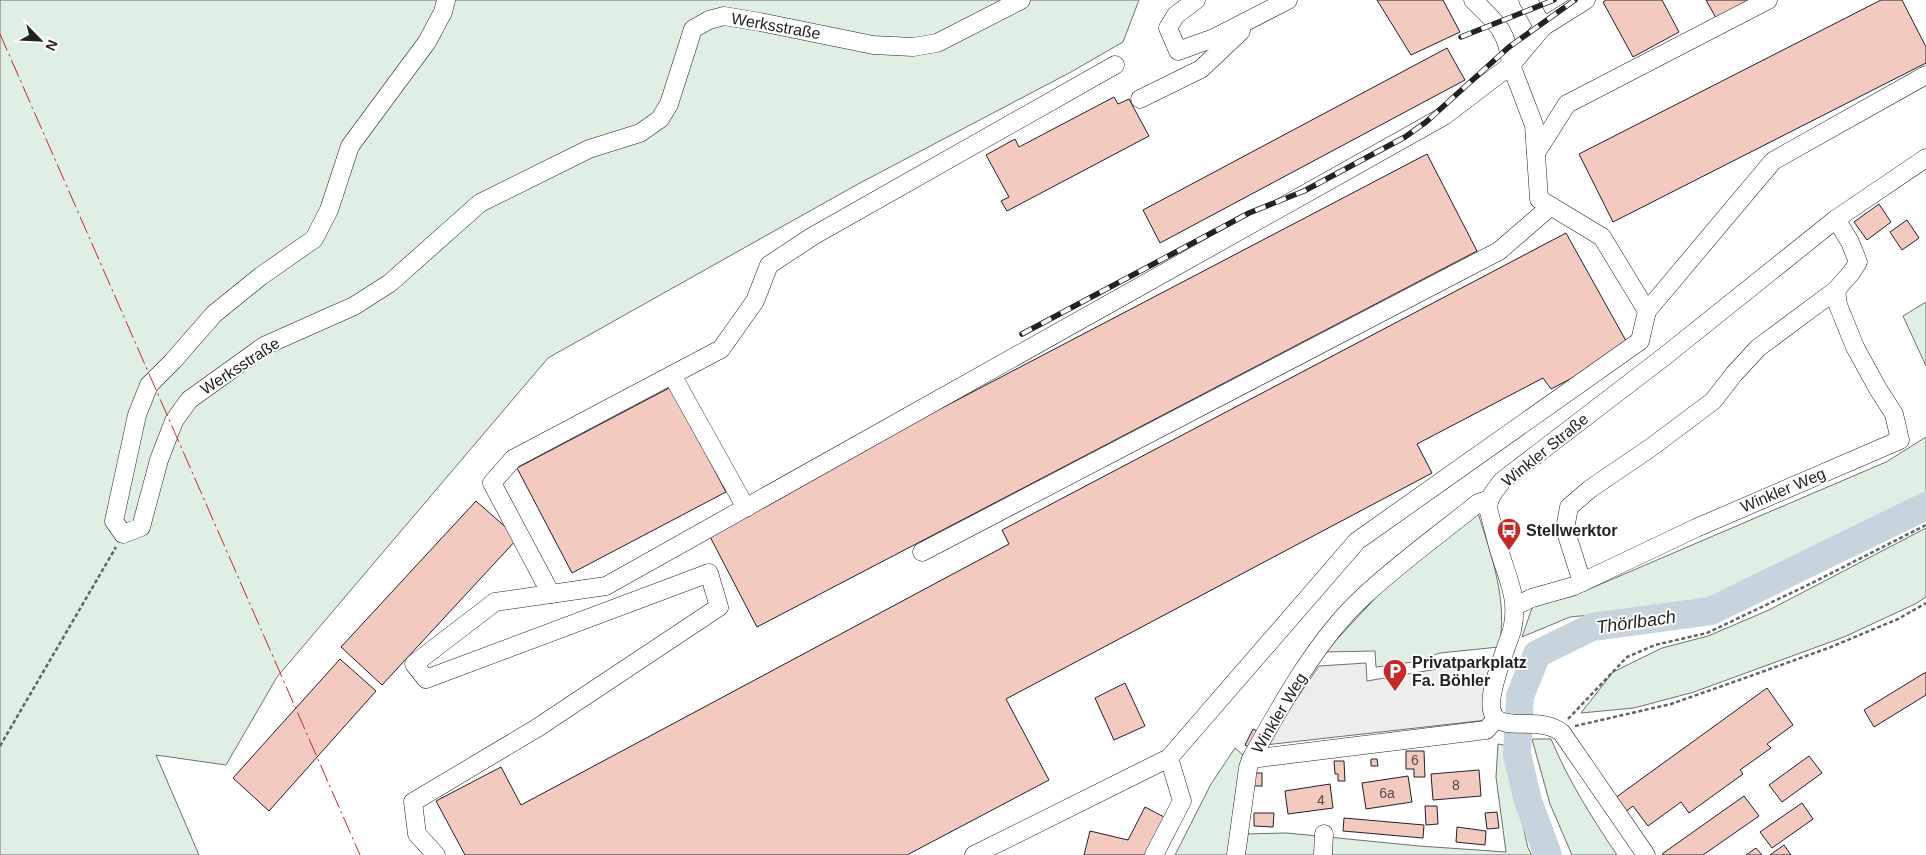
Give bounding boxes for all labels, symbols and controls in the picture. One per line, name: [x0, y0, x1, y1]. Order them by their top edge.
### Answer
street label: Werksstraße: [730, 10, 822, 42]
north arrow: [15, 15, 65, 65]
text: N: [43, 37, 61, 53]
street label: Werksstraße: [197, 334, 283, 398]
street label: Winkler Straße: [1499, 410, 1592, 490]
street label: Winkler Weg: [1738, 465, 1828, 515]
bus stop icon: Stellwerktor: [1496, 517, 1522, 551]
place label: Stellwerktor: [1526, 522, 1618, 539]
water label: Thörlbach: [1595, 607, 1677, 637]
place label: Privatparkplatz Fa. Böhler: [1412, 654, 1527, 689]
parking icon: Privatparkplatz Fa. Böhler: [1382, 658, 1408, 692]
street label: Winkler Weg: [1248, 670, 1310, 756]
house number: 6: [1411, 752, 1419, 768]
house number: 8: [1452, 777, 1460, 793]
house number: 6a: [1379, 785, 1395, 801]
house number: 4: [1317, 792, 1325, 808]

